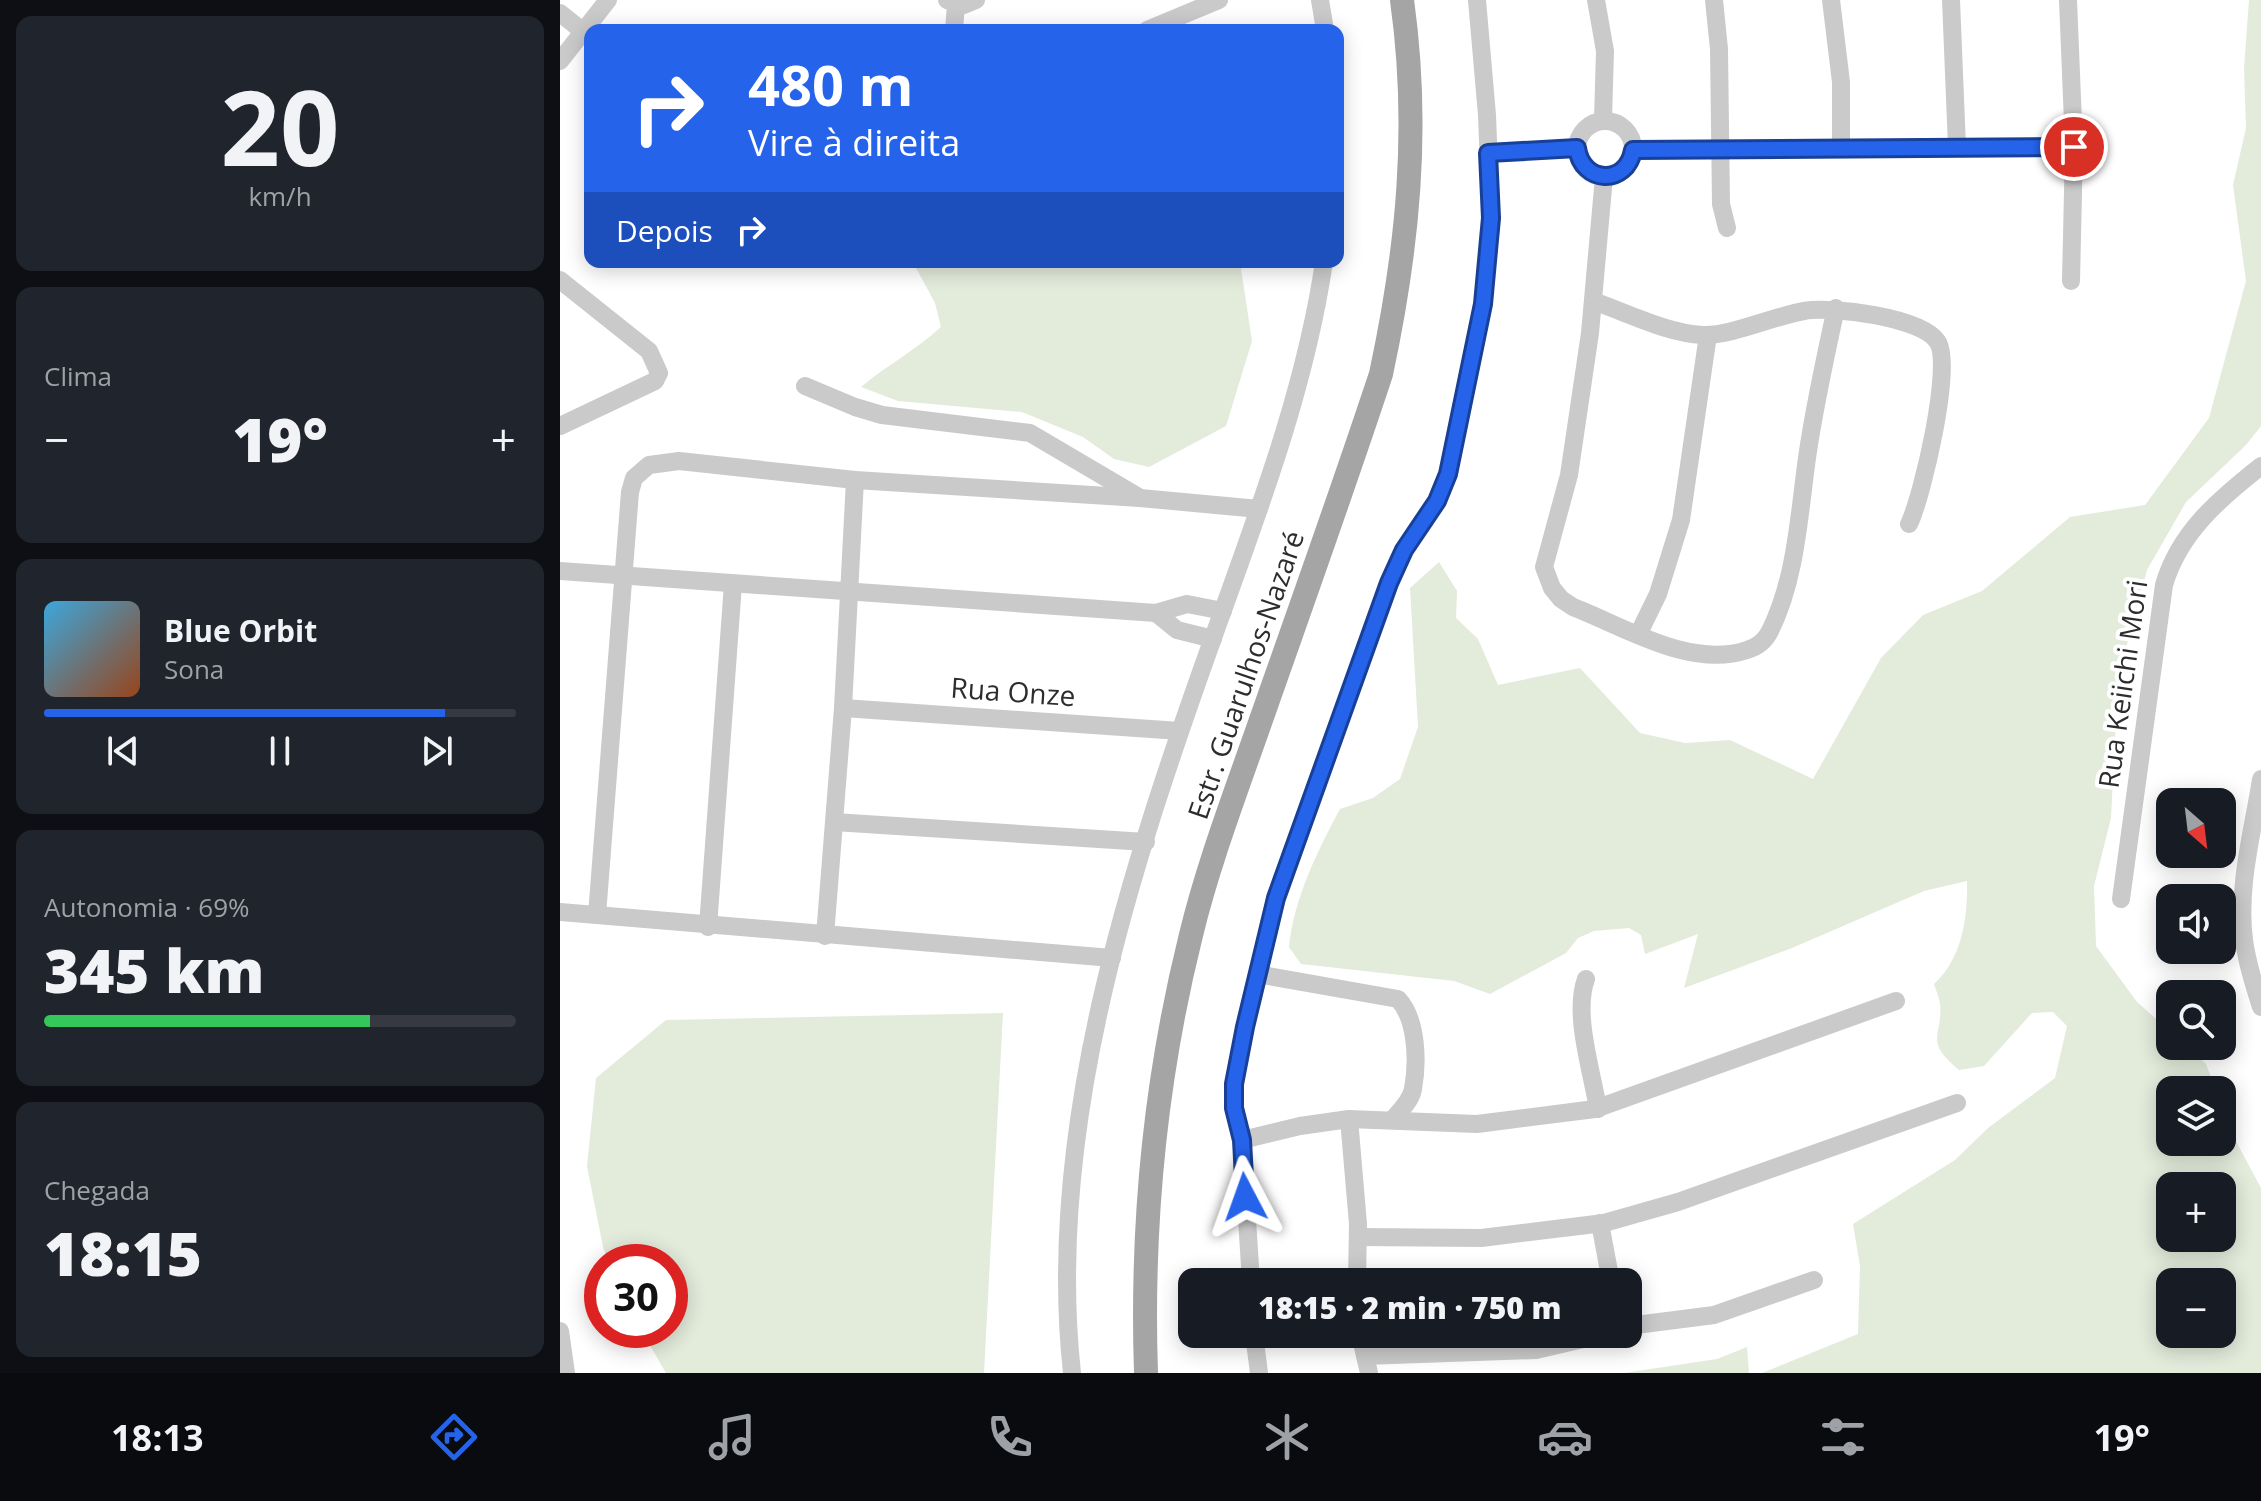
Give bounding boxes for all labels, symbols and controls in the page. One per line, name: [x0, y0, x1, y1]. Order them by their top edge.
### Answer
text: 480 m: [748, 46, 914, 122]
text: 20: [221, 55, 339, 196]
icon: right: [616, 56, 720, 160]
pin: [2040, 113, 2108, 181]
text: Vire à direita: [748, 118, 960, 167]
icon: arrive: [2052, 125, 2096, 169]
text: km/h: [248, 178, 312, 214]
icon: right: [729, 208, 773, 252]
text: Depois: [616, 210, 713, 251]
text: Clima: [44, 358, 112, 394]
text: 19°: [232, 398, 328, 480]
text: −: [44, 409, 69, 469]
text: +: [491, 409, 516, 469]
street label: Estr. Guarulhos-Nazaré: [1178, 525, 1312, 824]
street label: Rua Keiichi Mori: [2089, 577, 2155, 790]
text: Blue Orbit: [164, 610, 317, 651]
text: Sona: [164, 651, 224, 687]
street label: Rua Onze: [949, 668, 1077, 714]
icon: previous: [101, 729, 145, 773]
icon: pause: [258, 729, 302, 773]
icon: next: [415, 729, 459, 773]
north arrow: [2156, 788, 2236, 868]
map controls: [2156, 788, 2236, 1348]
button: sound: [2156, 884, 2236, 964]
text: Autonomia · 69%: [44, 889, 250, 925]
text: 345 km: [44, 929, 265, 1011]
button: search: [2156, 980, 2236, 1060]
button: layers: [2156, 1076, 2236, 1156]
position arrow: [1203, 1155, 1287, 1239]
text: Chegada: [44, 1172, 150, 1208]
button: +: [2156, 1172, 2236, 1252]
text: 18:15: [44, 1212, 202, 1294]
speed limit sign: 30: [584, 1244, 688, 1348]
button: −: [2156, 1268, 2236, 1348]
text: 18:15 · 2 min · 750 m: [1258, 1287, 1562, 1328]
icon: directions: [426, 1409, 482, 1465]
icon: music: [704, 1409, 760, 1465]
icon: phone: [982, 1409, 1038, 1465]
icon: climate: [1259, 1409, 1315, 1465]
icon: car: [1537, 1409, 1593, 1465]
icon: filters: [1815, 1409, 1871, 1465]
text: 18:13: [111, 1413, 204, 1462]
text: 19°: [2093, 1413, 2150, 1462]

